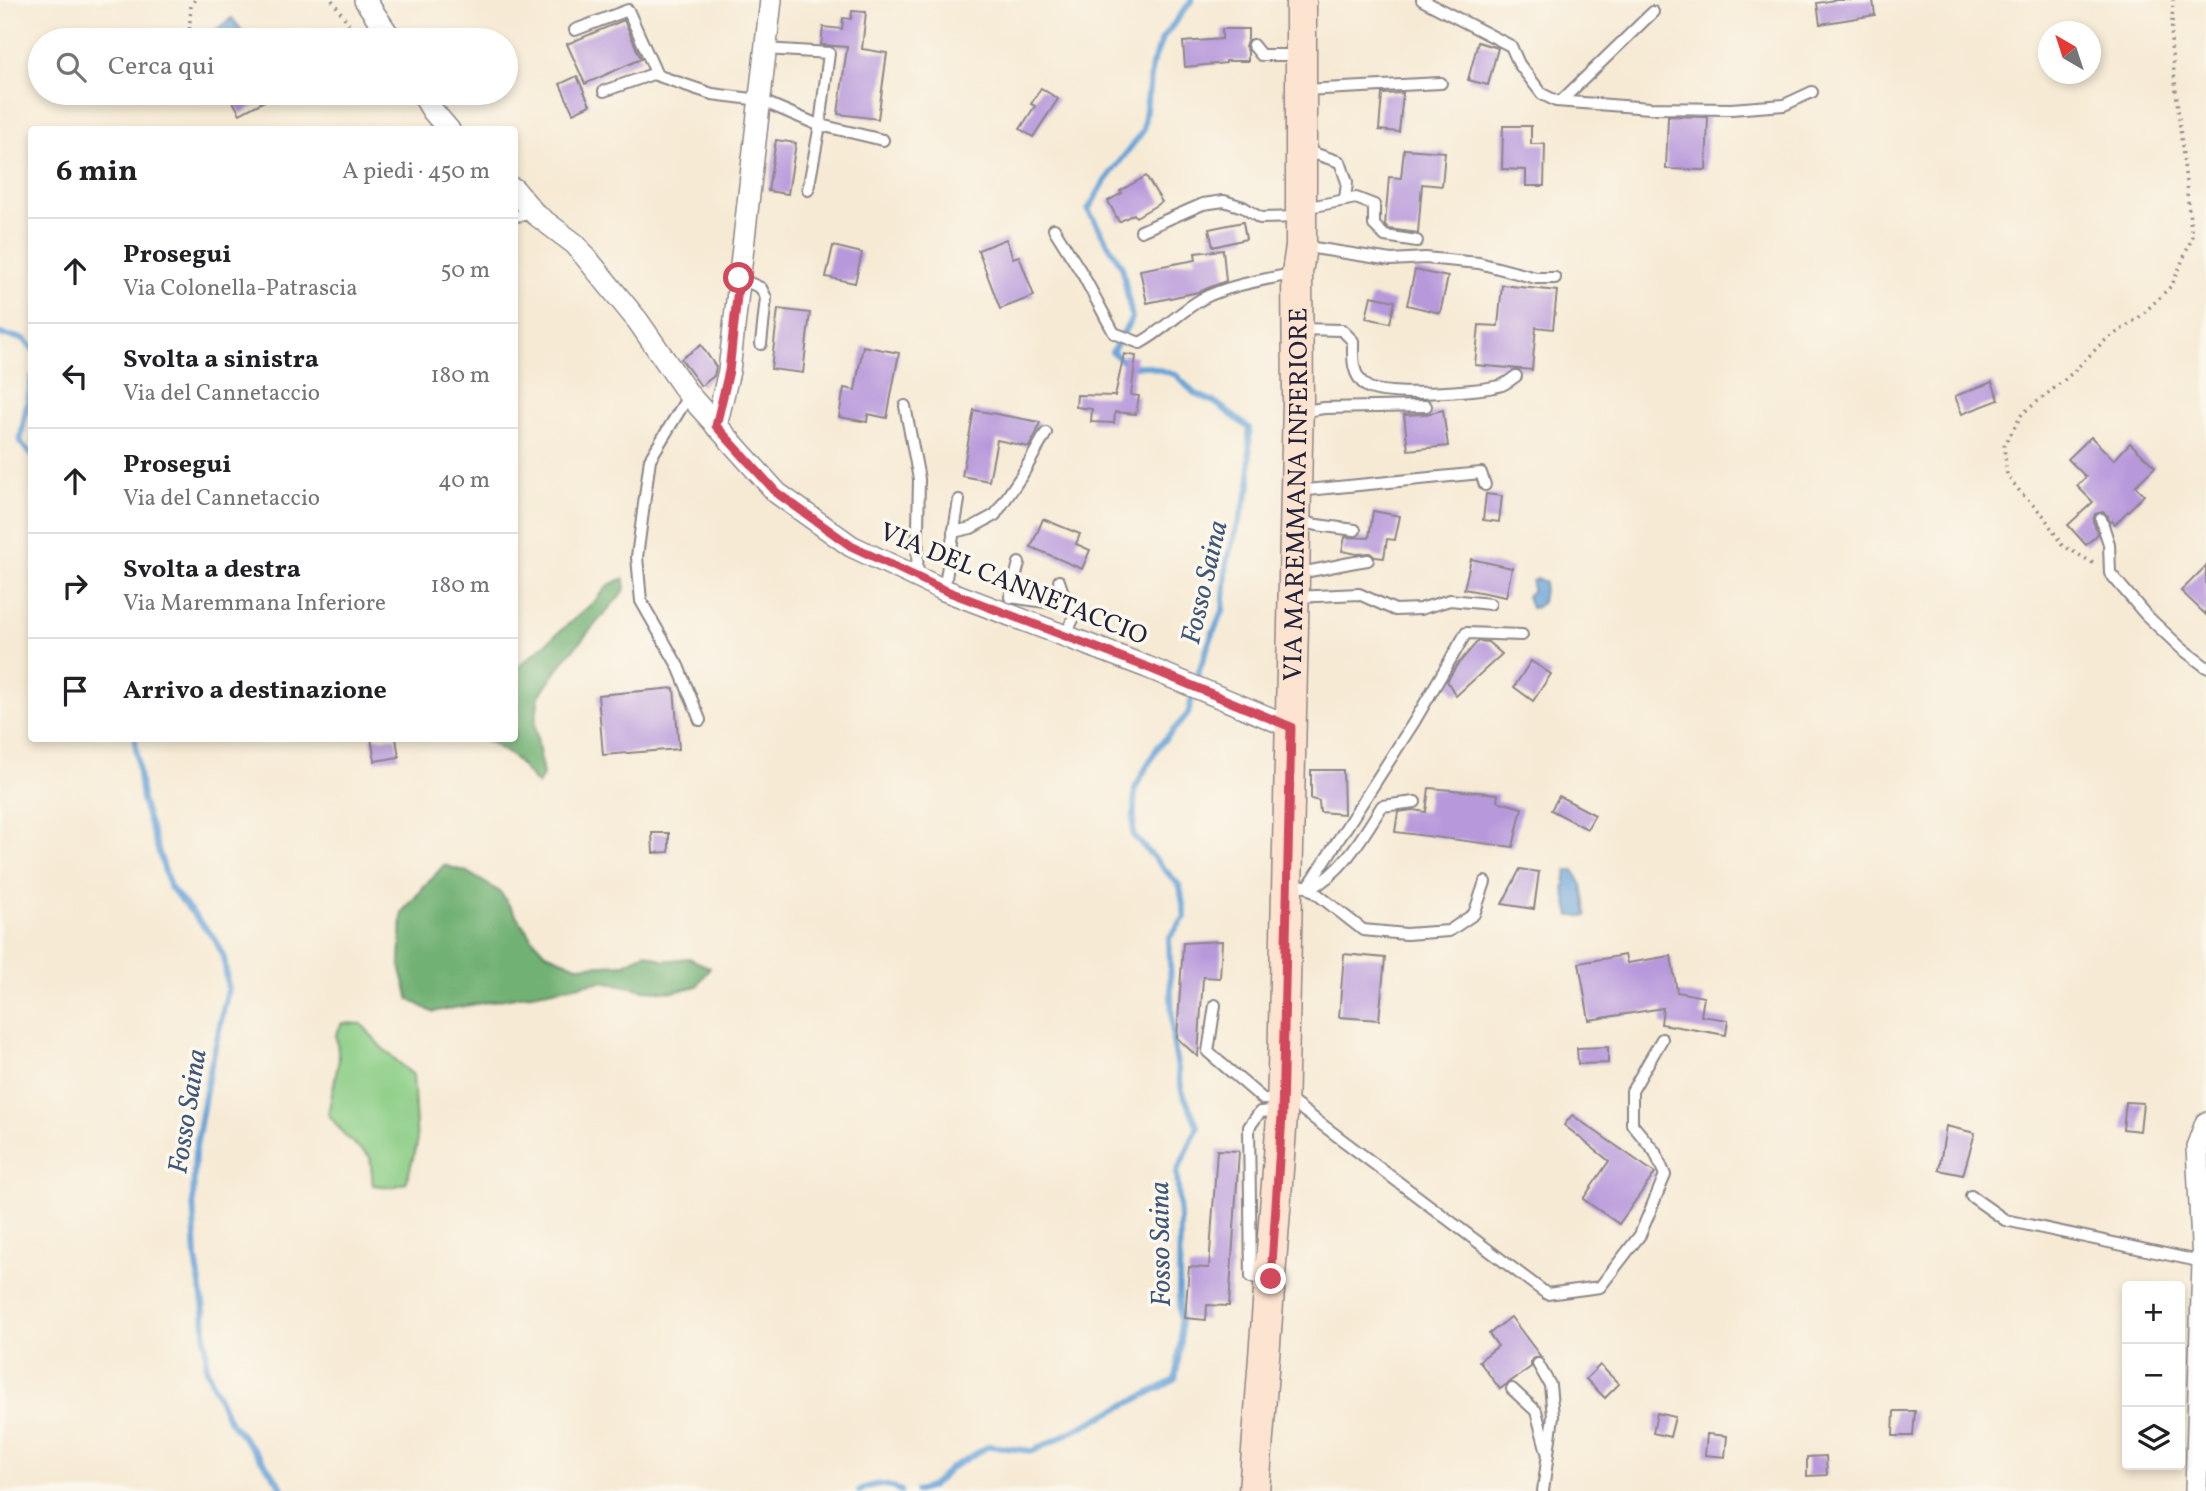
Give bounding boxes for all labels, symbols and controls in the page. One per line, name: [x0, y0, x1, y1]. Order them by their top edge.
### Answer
north arrow: [2038, 21, 2101, 84]
search box: [28, 28, 518, 105]
icon: search: [52, 48, 90, 86]
text: Cerca qui: [108, 49, 215, 85]
text: 6 min: [56, 151, 138, 193]
text: A piedi · 450 m: [342, 156, 490, 188]
text: Prosegui: [123, 237, 231, 273]
icon: ahead: [56, 252, 94, 290]
text: 50 m: [441, 255, 490, 287]
route start: [723, 262, 754, 293]
text: Via Colonella-Patrascia: [123, 273, 358, 305]
street label: VIA MAREMMANA INFERIORE: [1276, 307, 1318, 682]
text: Svolta a sinistra: [123, 342, 319, 378]
icon: left: [56, 357, 94, 395]
text: 180 m: [431, 360, 490, 392]
text: Via del Cannetaccio: [123, 378, 320, 410]
text: Prosegui: [123, 447, 231, 483]
icon: ahead: [56, 462, 94, 500]
text: 40 m: [438, 465, 490, 497]
text: Via del Cannetaccio: [123, 483, 320, 515]
street label: VIA DEL CANNETACCIO: [874, 515, 1153, 655]
water label: Fosso Saina: [1172, 517, 1239, 648]
text: Svolta a destra: [123, 552, 301, 588]
icon: right: [56, 567, 94, 605]
text: 180 m: [431, 570, 490, 602]
text: Via Maremmana Inferiore: [123, 588, 386, 620]
icon: arrive: [56, 672, 94, 710]
text: Arrivo a destinazione: [123, 673, 387, 709]
water label: Fosso Saina: [159, 1046, 218, 1177]
water label: Fosso Saina: [1141, 1181, 1182, 1307]
route end: [1255, 1263, 1286, 1294]
map controls: [2122, 1281, 2185, 1470]
button: +: [2122, 1281, 2185, 1344]
button: −: [2122, 1344, 2185, 1407]
button: layers: [2122, 1407, 2185, 1470]

